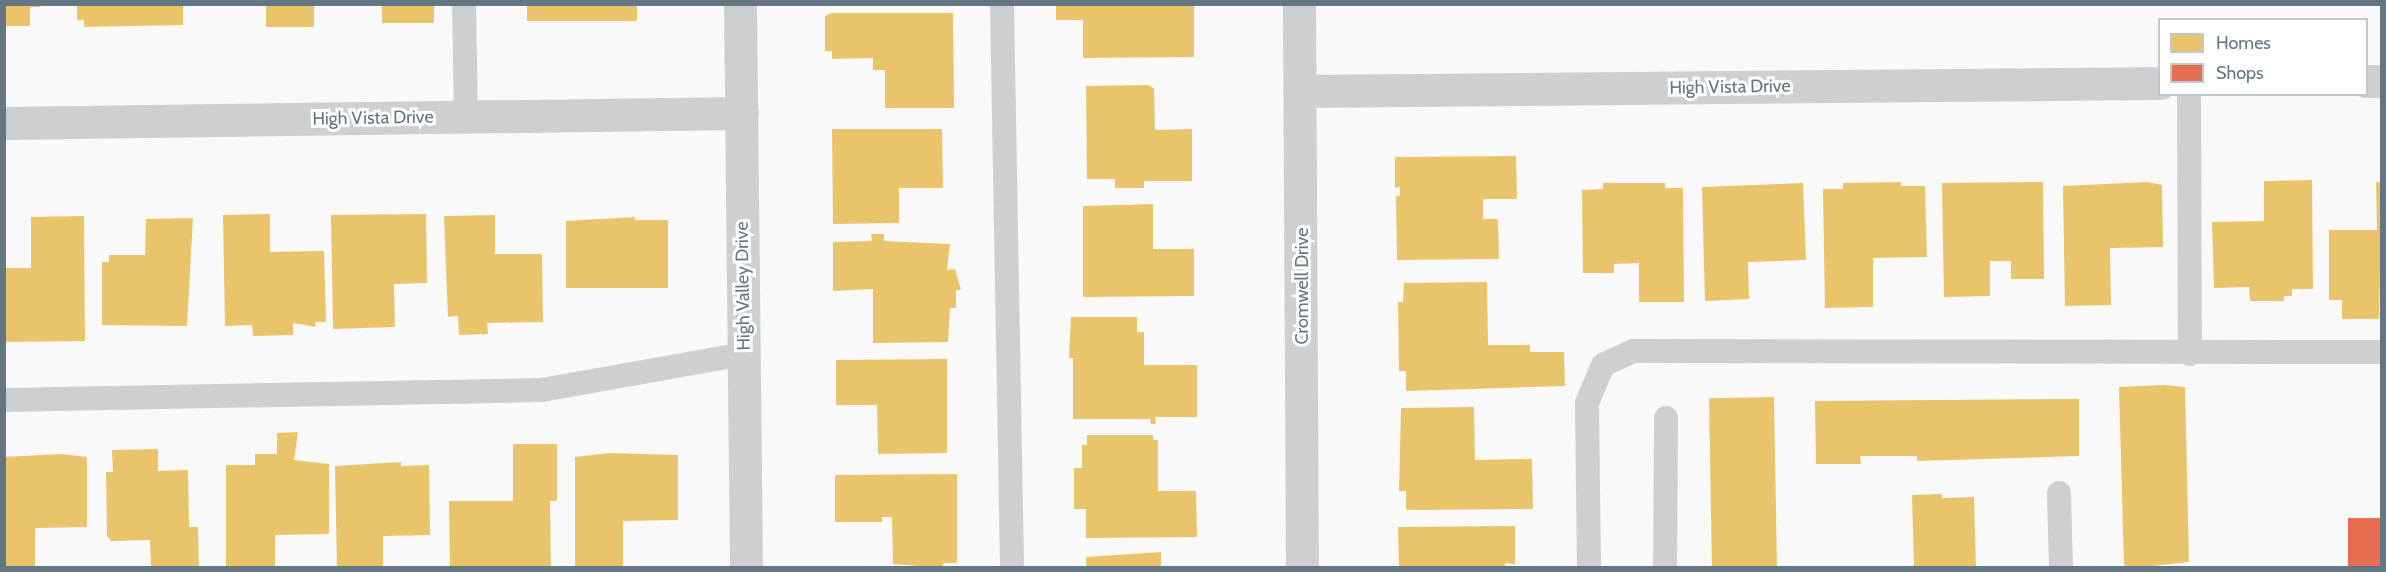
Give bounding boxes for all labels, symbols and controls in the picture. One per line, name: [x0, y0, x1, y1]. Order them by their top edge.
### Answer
legend: [2158, 18, 2368, 96]
text: Homes: [2216, 32, 2271, 54]
text: Shops: [2216, 62, 2264, 84]
street label: High Vista Drive: [1669, 75, 1791, 99]
street label: High Vista Drive: [312, 106, 434, 130]
street label: High Valley Drive: [731, 221, 755, 351]
street label: Cromwell Drive: [1291, 227, 1313, 345]

